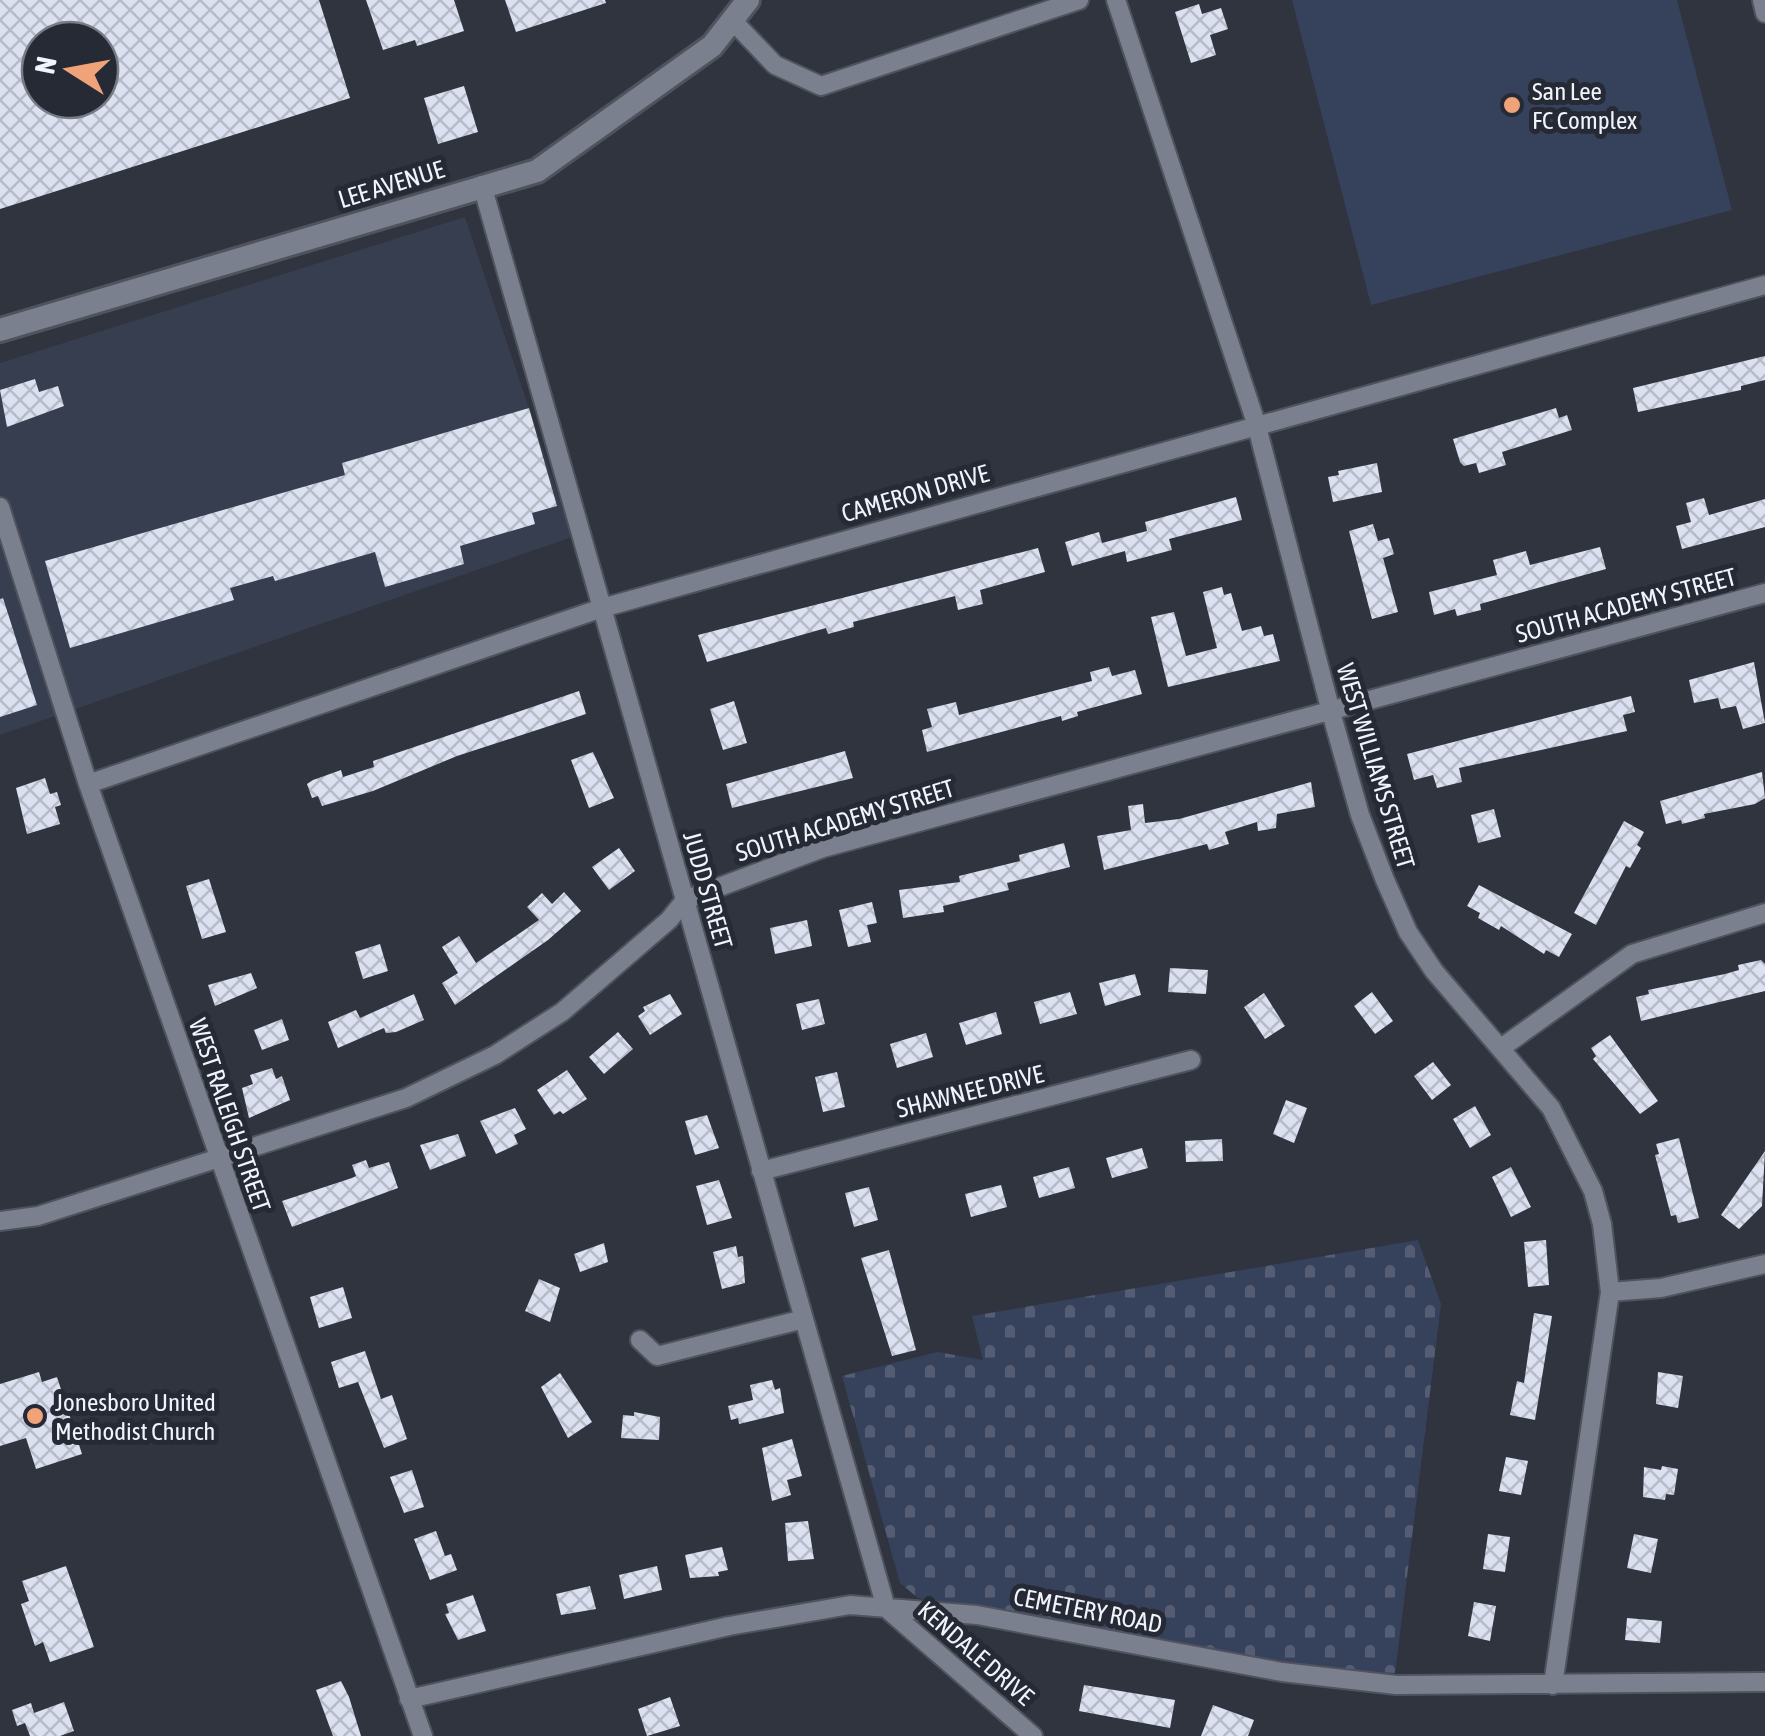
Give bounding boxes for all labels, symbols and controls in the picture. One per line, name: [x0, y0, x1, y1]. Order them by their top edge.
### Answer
north arrow: [20, 20, 120, 120]
text: N: [28, 54, 63, 76]
place label: San Lee FC Complex: [1532, 77, 1637, 134]
marker: San Lee FC Complex: [1501, 94, 1523, 116]
street label: LEE AVENUE: [335, 155, 448, 213]
street label: CAMERON DRIVE: [838, 459, 992, 527]
street label: SOUTH ACADEMY STREET: [1513, 562, 1739, 648]
street label: WEST WILLIAMS STREET: [1331, 660, 1421, 872]
street label: SOUTH ACADEMY STREET: [732, 773, 958, 867]
street label: JUDD STREET: [678, 828, 738, 952]
street label: WEST RALEIGH STREET: [184, 1015, 276, 1215]
street label: SHAWNEE DRIVE: [894, 1059, 1047, 1123]
place label: Jonesboro United Methodist Church: [55, 1388, 216, 1445]
marker: Jonesboro United Methodist Church: [24, 1405, 46, 1427]
street label: CEMETERY ROAD: [1011, 1582, 1165, 1638]
street label: KENDALE DRIVE: [913, 1595, 1040, 1711]

